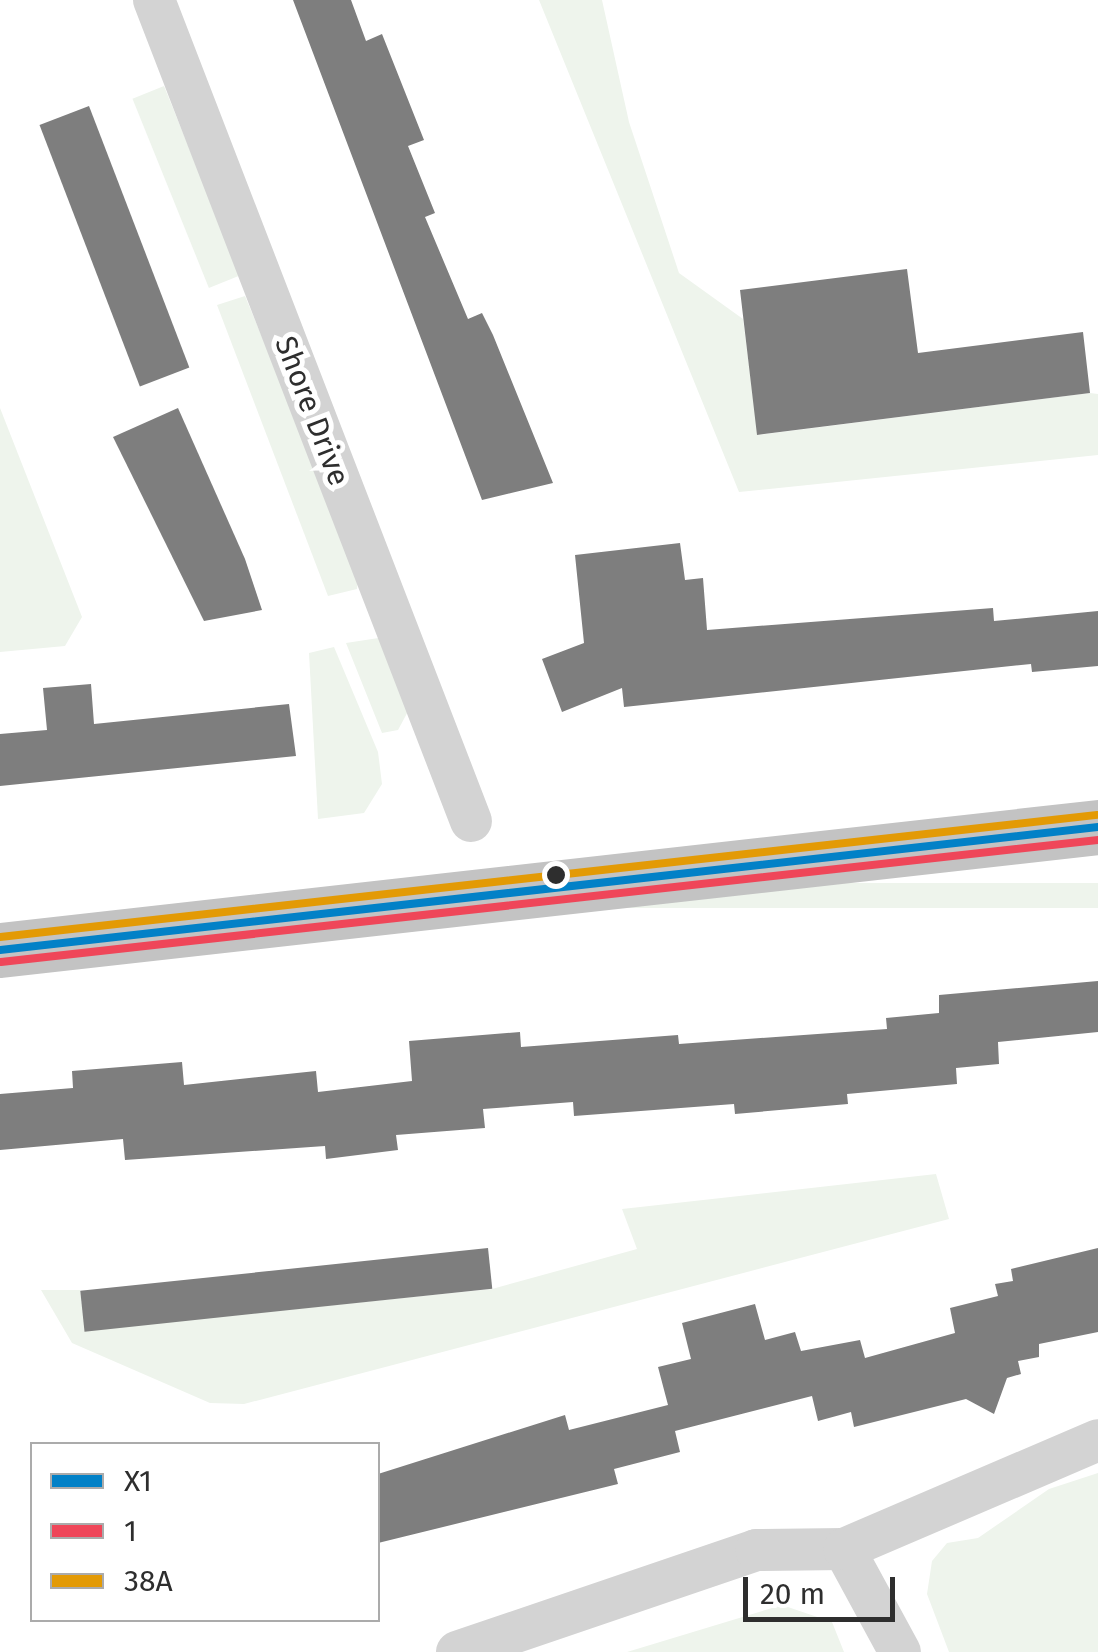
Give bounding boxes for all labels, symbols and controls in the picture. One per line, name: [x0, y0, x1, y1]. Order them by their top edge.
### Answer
street label: Shore Drive: [267, 331, 357, 491]
unlabelled marker: [546, 865, 566, 885]
legend: [30, 1442, 380, 1622]
text: X1: [124, 1463, 152, 1499]
text: 1: [124, 1513, 137, 1549]
scale bar: [748, 1557, 900, 1619]
text: 38A: [124, 1563, 173, 1599]
text: 20 m: [760, 1576, 825, 1612]

